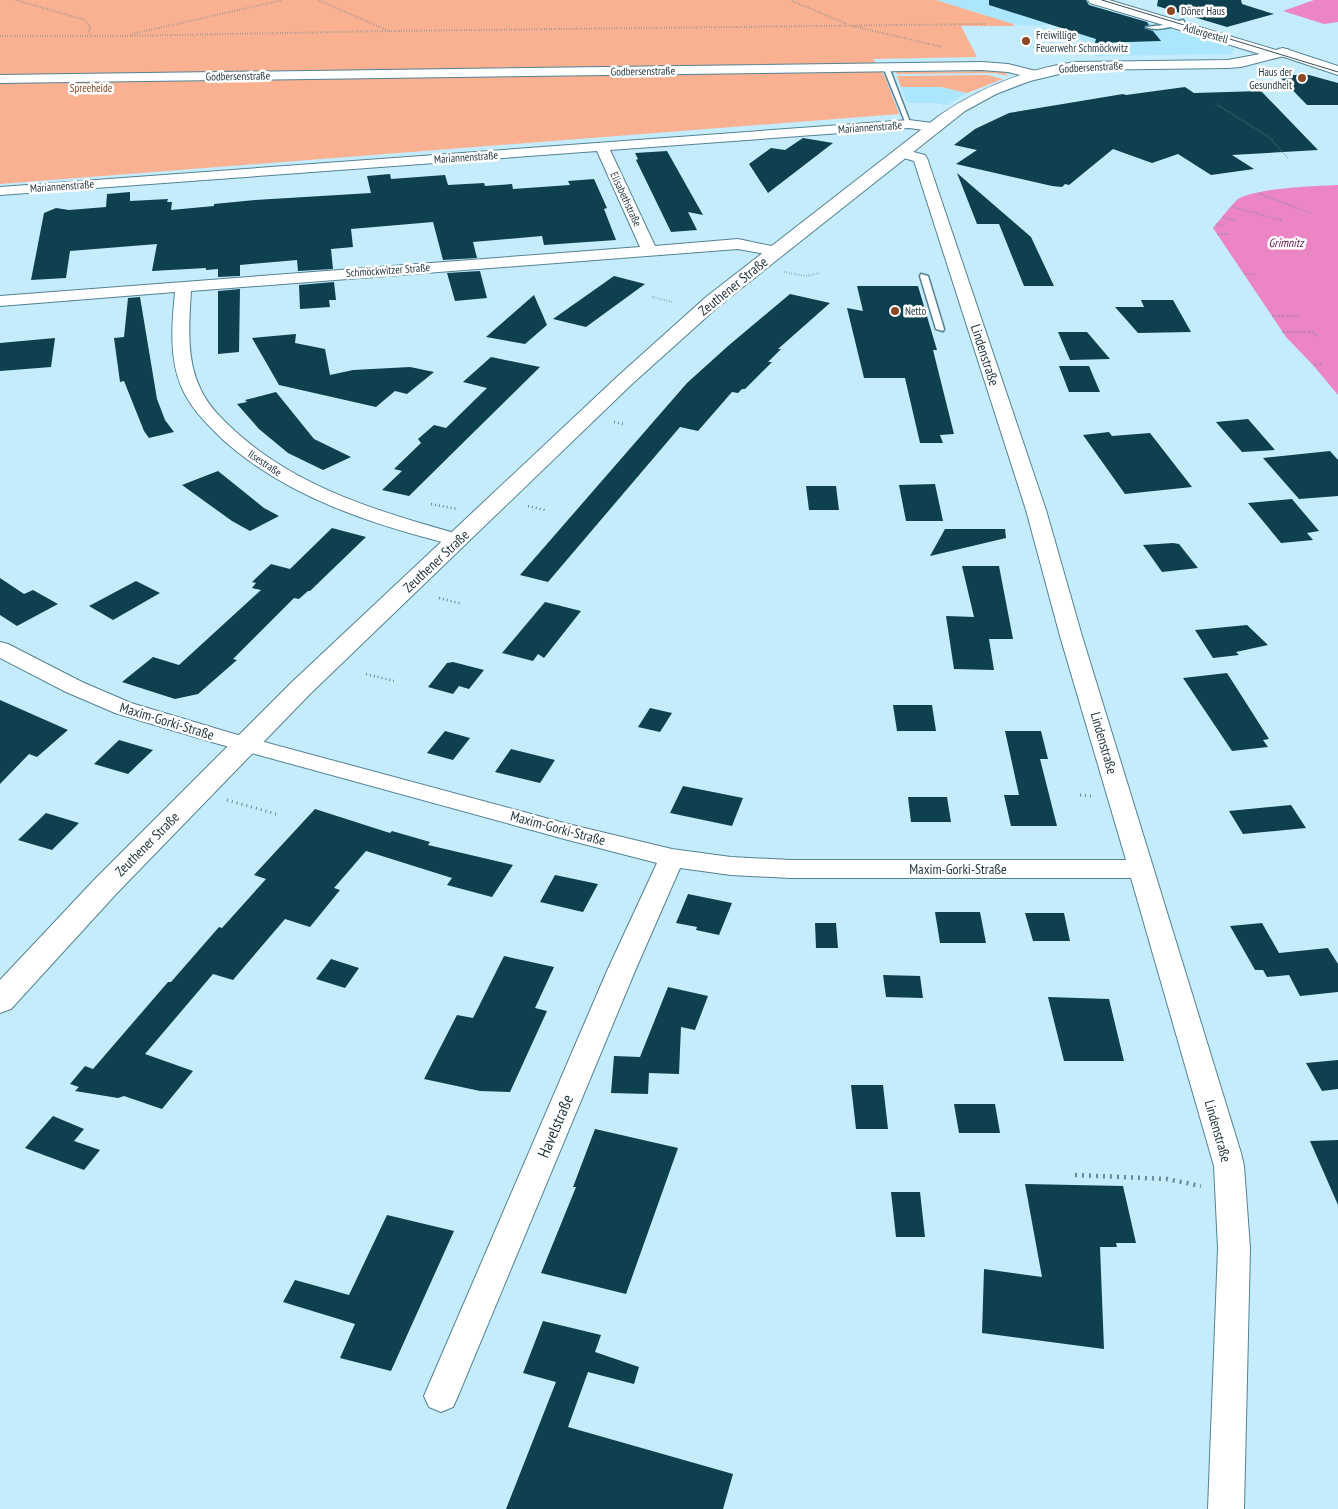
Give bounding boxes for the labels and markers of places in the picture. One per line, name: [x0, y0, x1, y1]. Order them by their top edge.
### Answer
place label: Döner Haus: [1181, 4, 1225, 18]
marker: Döner Haus: [1165, 5, 1177, 17]
place label: Freiwillige Feuerwehr Schmöckwitz: [1036, 28, 1128, 55]
marker: Freiwillige Feuerwehr Schmöckwitz: [1020, 35, 1032, 47]
place label: Haus der Gesundheit: [1249, 65, 1292, 92]
marker: Haus der Gesundheit: [1296, 72, 1308, 84]
place label: Netto: [905, 304, 926, 318]
marker: Netto: [889, 305, 901, 317]

